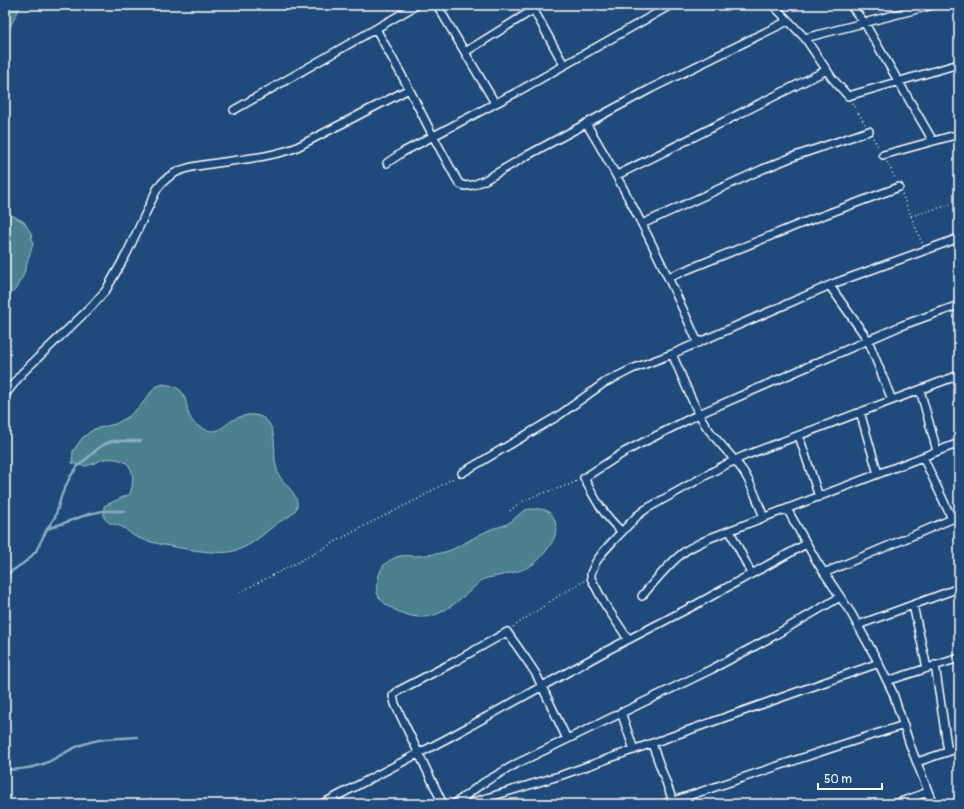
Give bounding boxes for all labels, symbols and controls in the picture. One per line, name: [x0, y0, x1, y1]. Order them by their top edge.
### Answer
scale bar: [818, 765, 882, 791]
text: 50 m: [824, 772, 852, 787]

